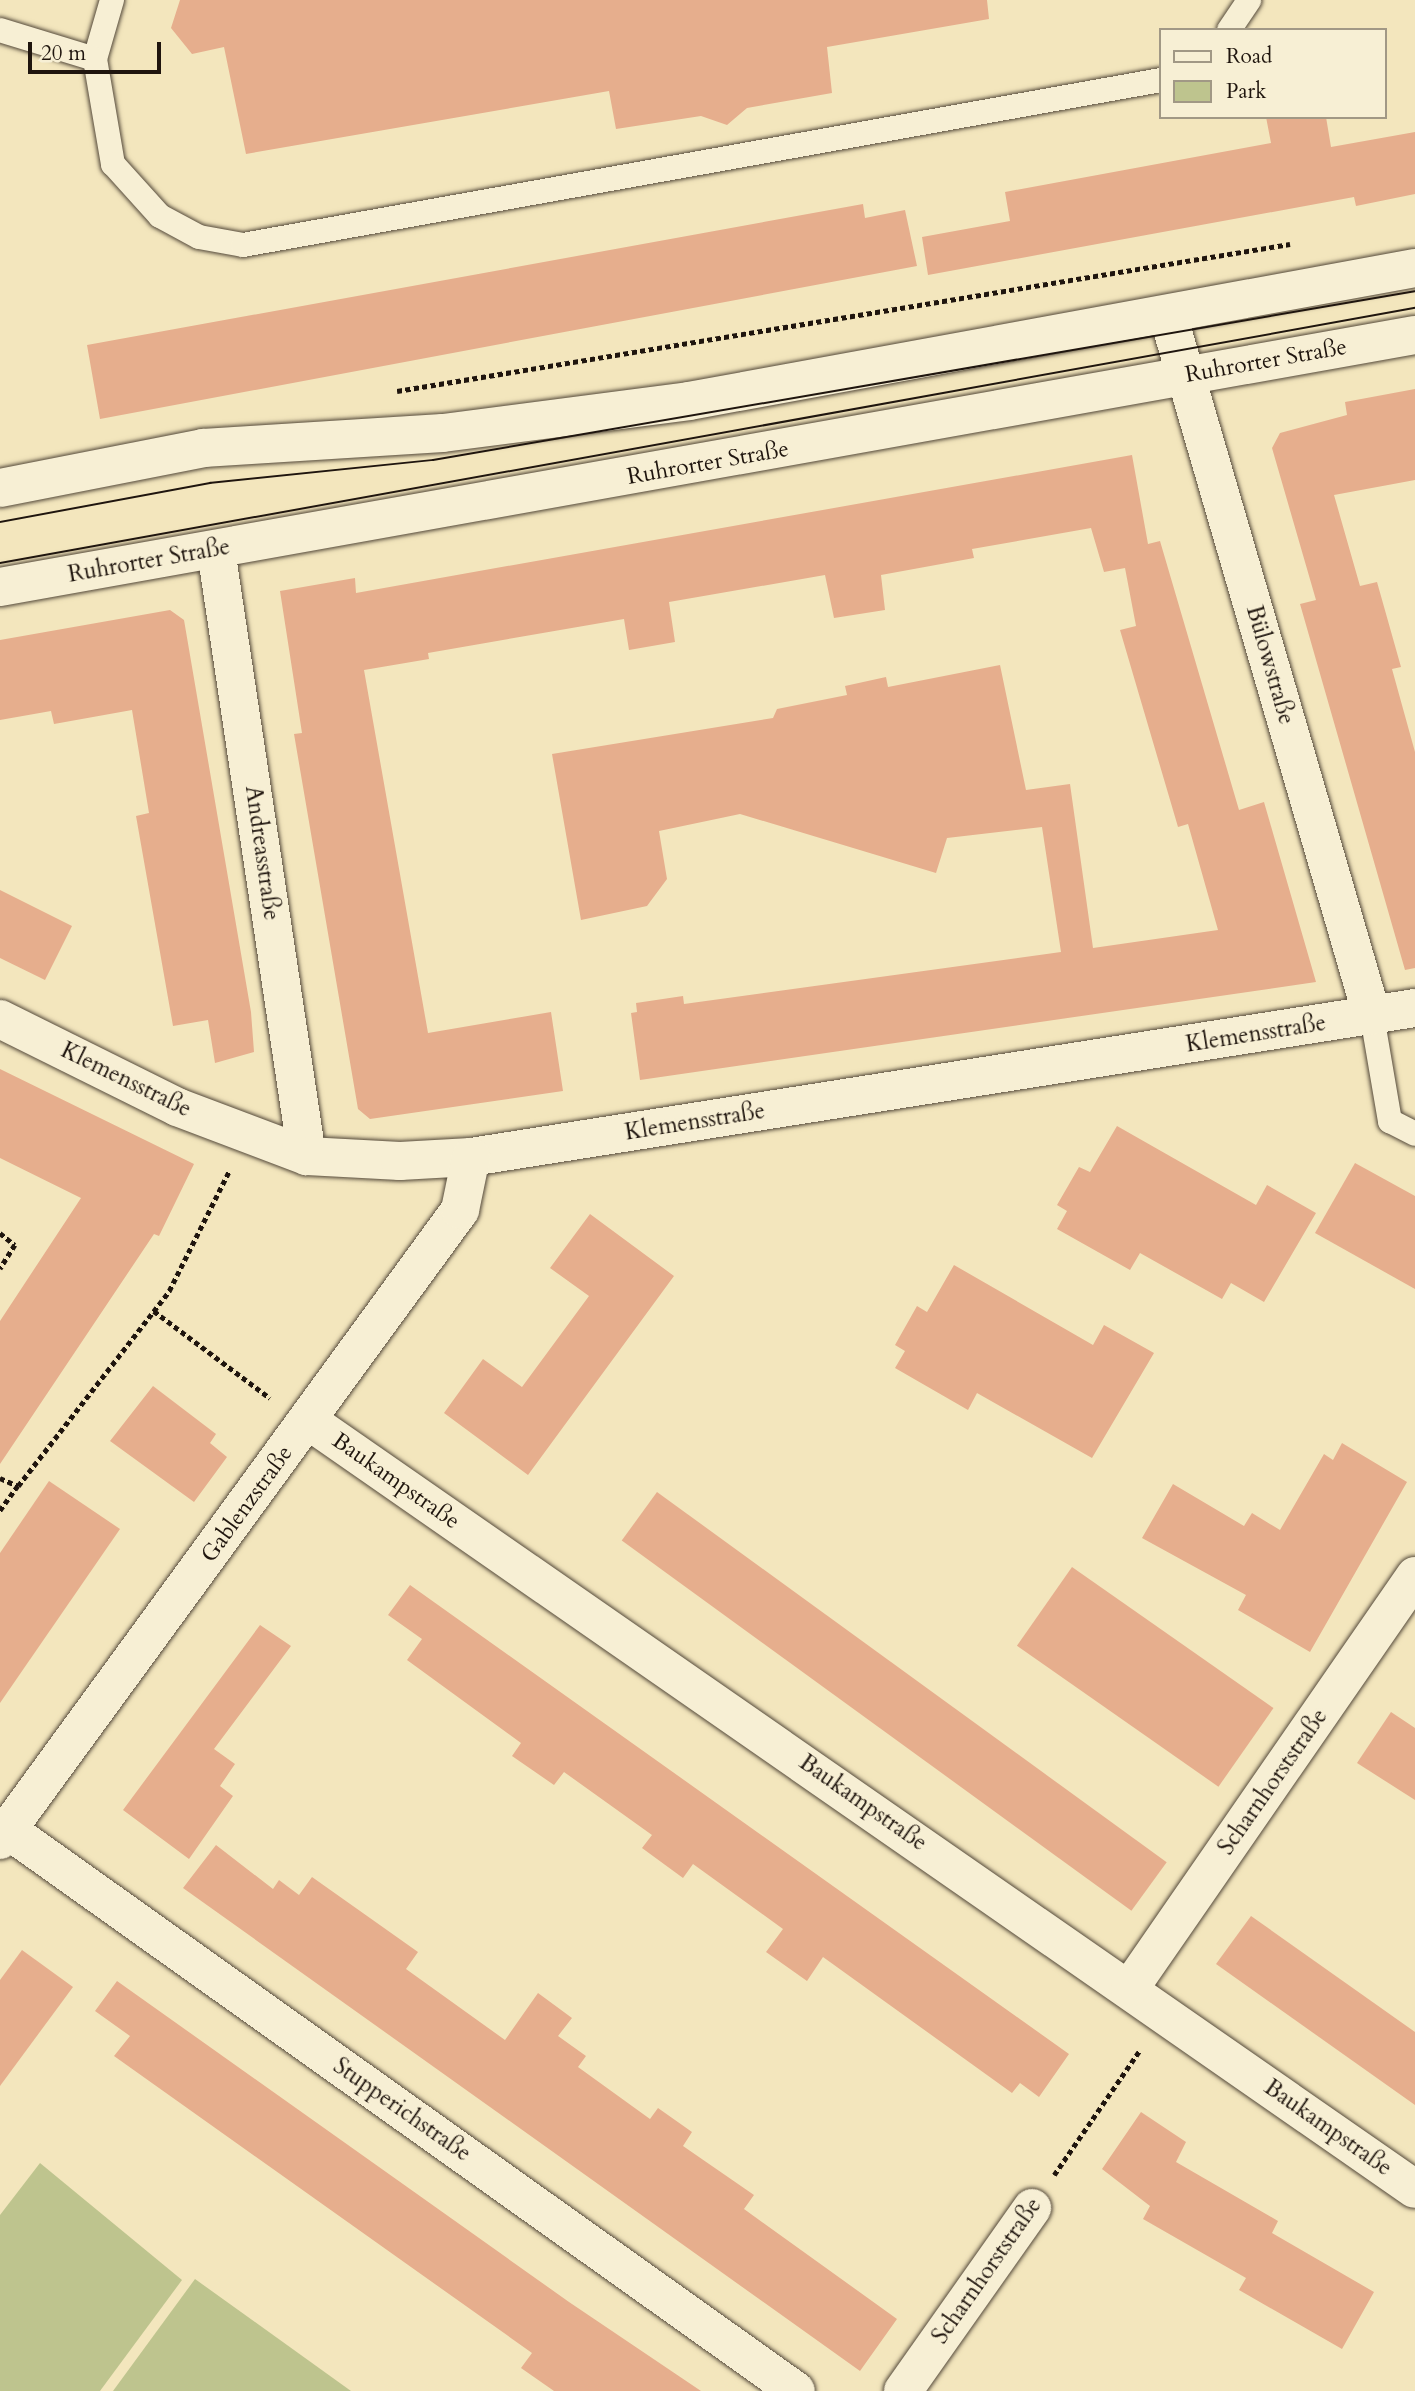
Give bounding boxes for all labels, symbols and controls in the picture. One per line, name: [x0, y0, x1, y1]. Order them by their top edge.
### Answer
scale bar: [32, 28, 164, 72]
legend: [1160, 28, 1387, 119]
text: 20 m: [41, 39, 86, 68]
text: Road: [1226, 42, 1272, 71]
text: Park: [1226, 77, 1266, 106]
street label: Ruhrorter Straße: [1183, 333, 1349, 389]
street label: Ruhrorter Straße: [625, 435, 791, 491]
street label: Ruhrorter Straße: [66, 533, 232, 589]
street label: Bülowstraße: [1240, 602, 1300, 728]
street label: Andreasstraße: [239, 784, 285, 922]
street label: Klemensstraße: [1184, 1009, 1328, 1059]
street label: Klemensstraße: [56, 1037, 196, 1123]
street label: Klemensstraße: [623, 1097, 767, 1147]
street label: Baukampstraße: [327, 1427, 465, 1535]
street label: Gablenzstraße: [195, 1440, 299, 1568]
street label: Scharnhorststraße: [1212, 1704, 1334, 1860]
street label: Baukampstraße: [794, 1749, 932, 1857]
street label: Stupperichstraße: [328, 2052, 476, 2168]
street label: Baukampstraße: [1259, 2074, 1397, 2182]
street label: Scharnhorststraße: [926, 2193, 1048, 2349]

